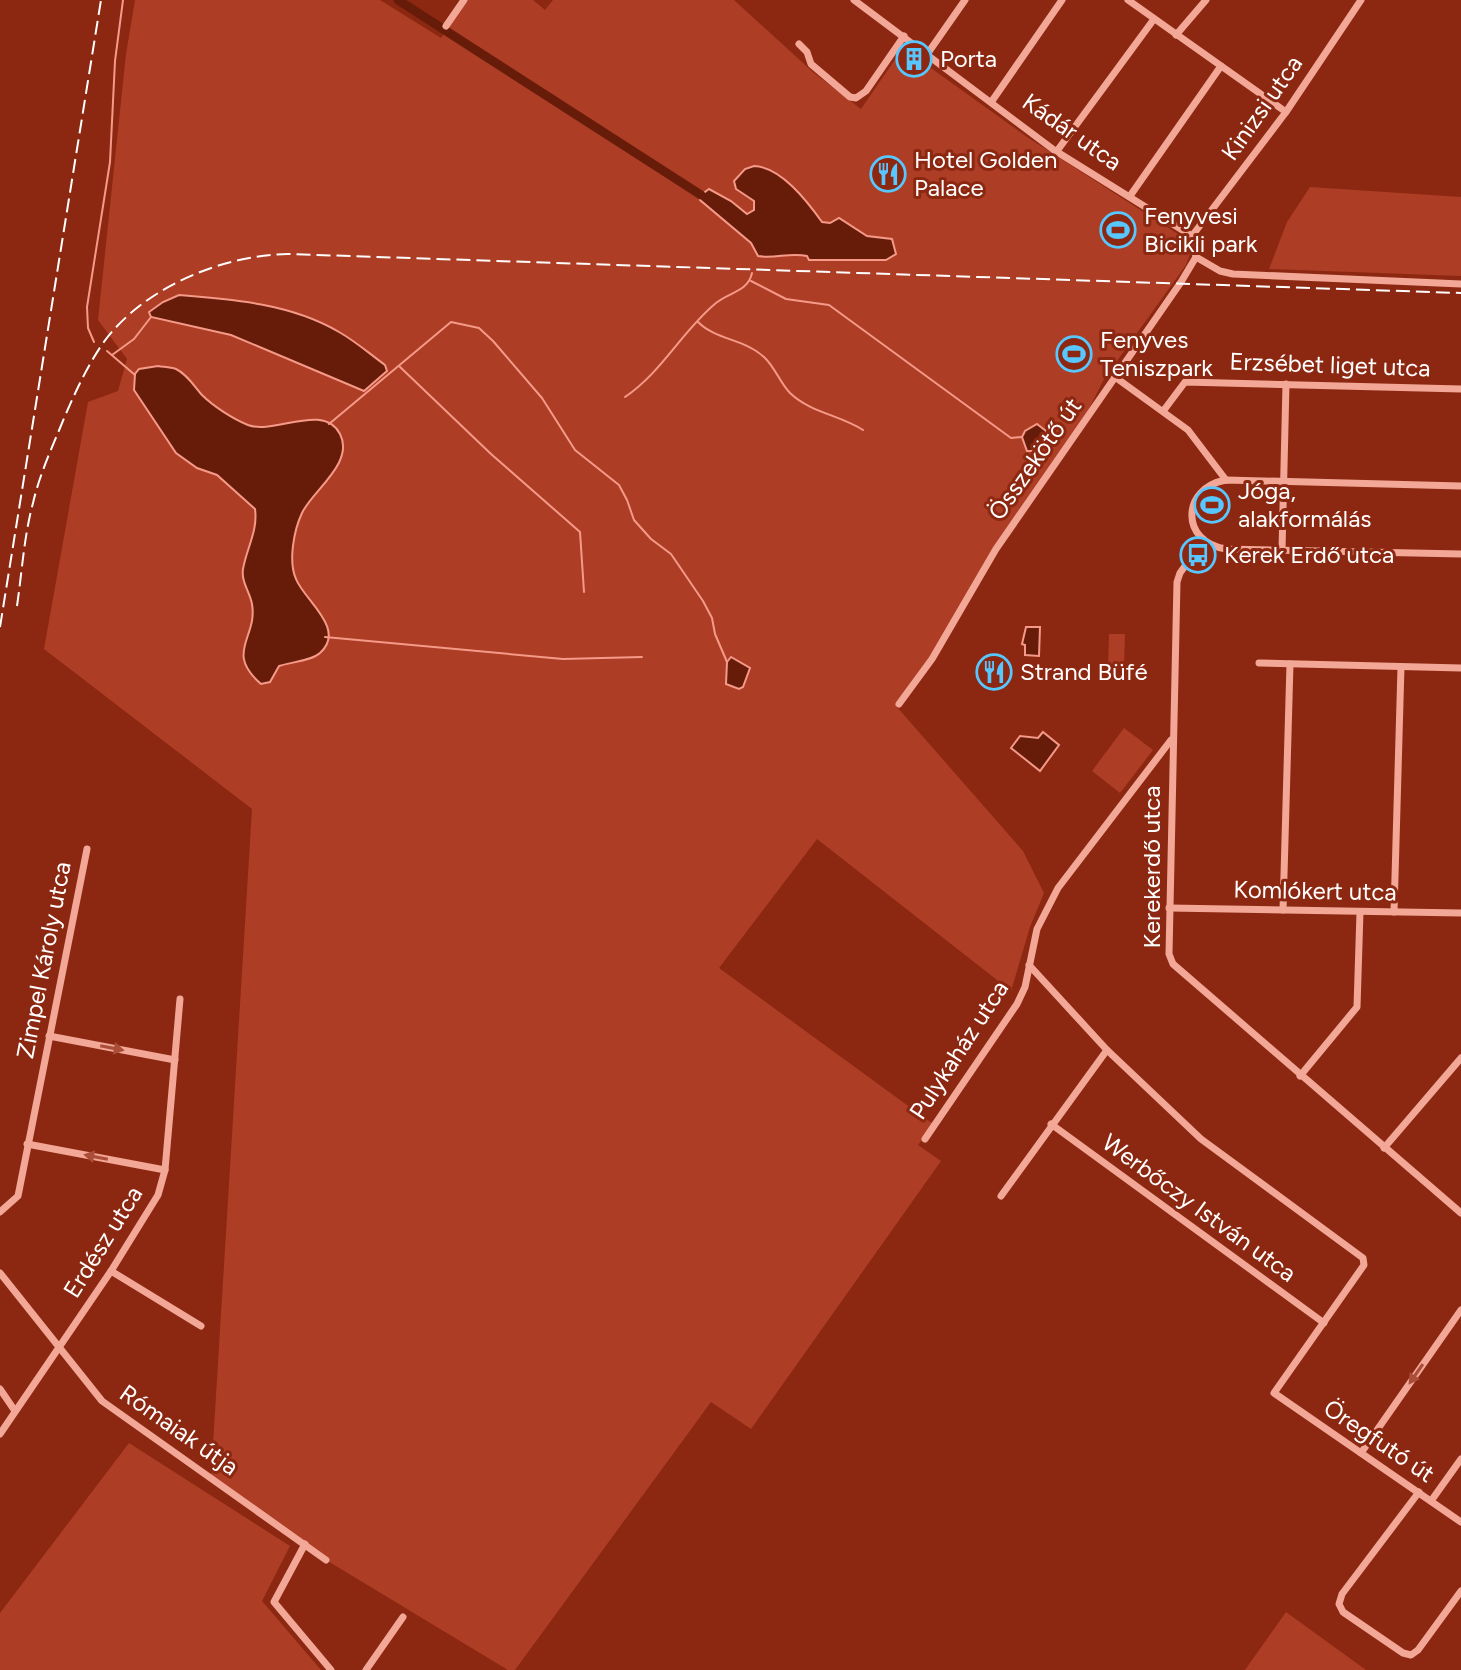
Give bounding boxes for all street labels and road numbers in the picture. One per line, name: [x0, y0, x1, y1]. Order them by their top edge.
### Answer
street label: Kinizsi utca: [1215, 50, 1308, 166]
street label: Kádár utca: [1017, 87, 1128, 176]
street label: Erzsébet liget utca: [1229, 346, 1431, 383]
street label: Összekötő út: [982, 392, 1087, 525]
street label: Kerekerdő utca: [1137, 786, 1166, 948]
street label: Zimpel Károly utca: [10, 859, 77, 1061]
street label: Komlókert utca: [1233, 875, 1397, 906]
street label: Pulykaház utca: [903, 975, 1014, 1125]
street label: Werbőczy István utca: [1097, 1127, 1302, 1288]
street label: Erdész utca: [57, 1181, 148, 1303]
street label: Rómaiak útja: [114, 1378, 244, 1481]
street label: Öregfutó út: [1318, 1393, 1440, 1488]

